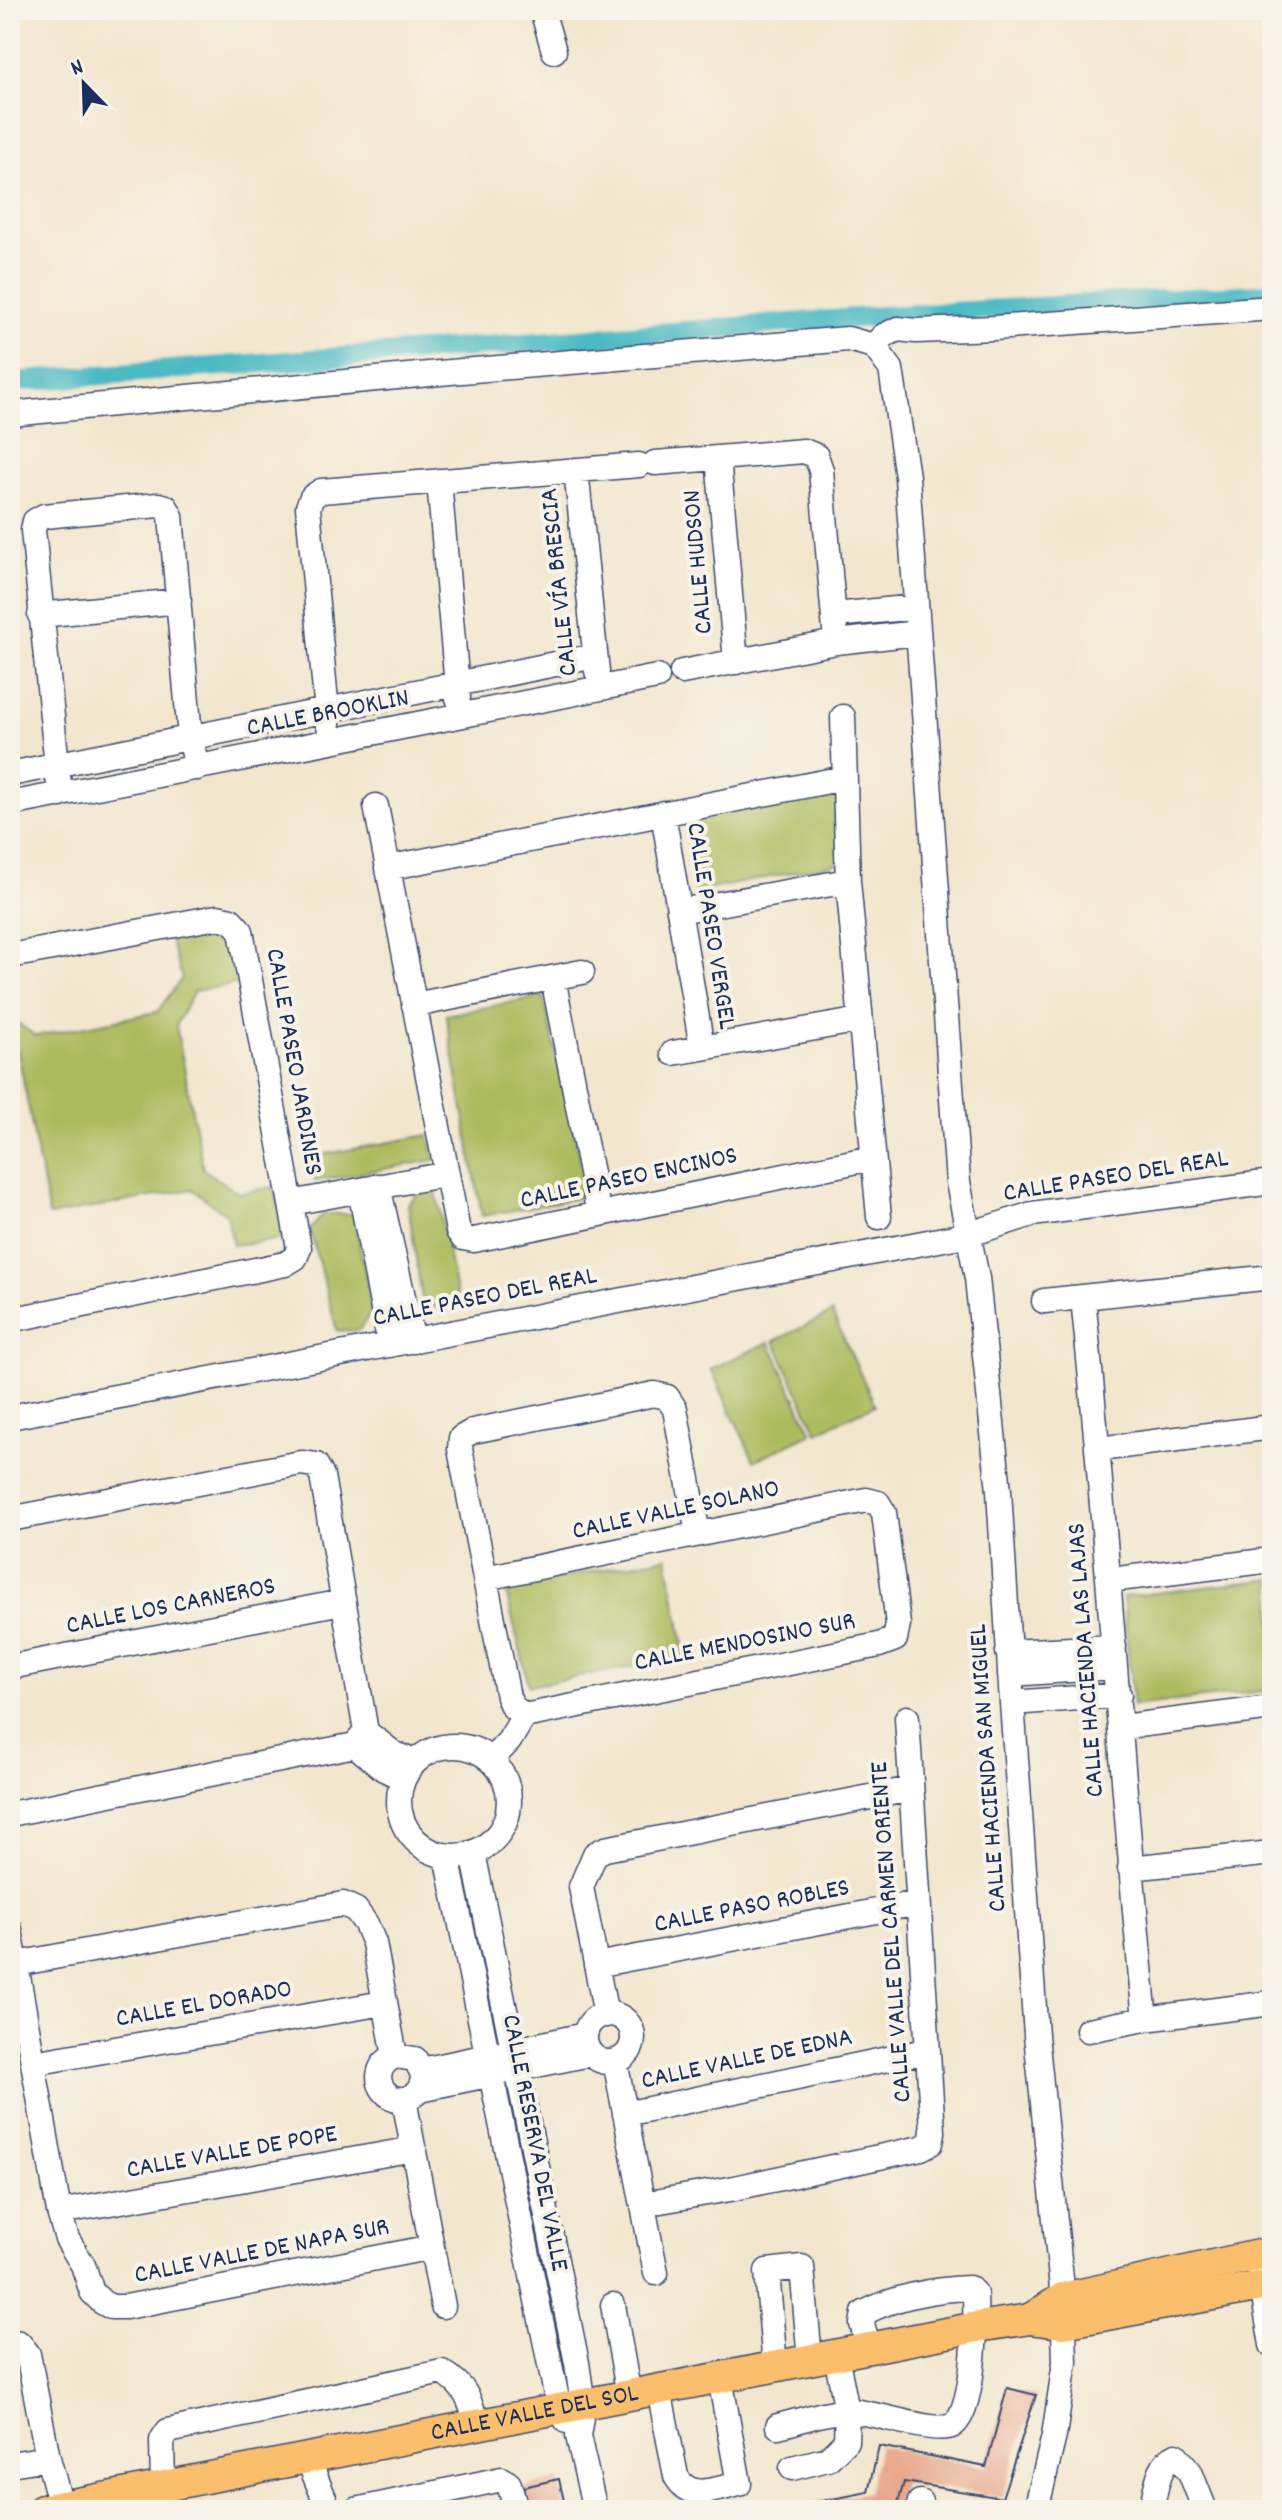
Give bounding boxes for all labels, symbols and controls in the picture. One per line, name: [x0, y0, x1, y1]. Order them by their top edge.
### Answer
north arrow: [44, 44, 124, 124]
text: N: [66, 52, 89, 85]
street label: CALLE VÍA BRESCIA: [532, 486, 588, 678]
street label: CALLE HUDSON: [674, 488, 724, 636]
street label: CALLE BROOKLIN: [244, 680, 412, 748]
street label: CALLE PASEO VERGEL: [675, 820, 745, 1032]
street label: CALLE PASEO JARDINES: [255, 945, 331, 1179]
street label: CALLE PASEO ENCINOS: [517, 1138, 741, 1220]
street label: CALLE PASEO DEL REAL: [1001, 1141, 1232, 1213]
street label: CALLE PASEO DEL REAL: [370, 1258, 600, 1338]
street label: CALLE VALLE SOLANO: [569, 1471, 783, 1551]
street label: CALLE HACIENDA LAS LAJAS: [1059, 1522, 1115, 1798]
street label: CALLE LOS CARNEROS: [63, 1569, 279, 1645]
street label: CALLE MENDOSINO SUR: [631, 1603, 859, 1683]
street label: CALLE HACIENDA SAN MIGUEL: [960, 1622, 1018, 1913]
street label: CALLE VALLE DEL CARMEN ORIENTE: [862, 1760, 922, 2104]
street label: CALLE PASO ROBLES: [651, 1870, 853, 1944]
street label: CALLE EL DORADO: [113, 1971, 295, 2039]
street label: CALLE RESERVA DEL VALLE: [491, 2012, 577, 2275]
street label: CALLE VALLE DE EDNA: [638, 2020, 856, 2100]
street label: CALLE VALLE DE POPE: [124, 2116, 340, 2190]
street label: CALLE VALLE DE NAPA SUR: [132, 2209, 392, 2295]
street label: CALLE VALLE DEL SOL: [428, 2375, 642, 2452]

